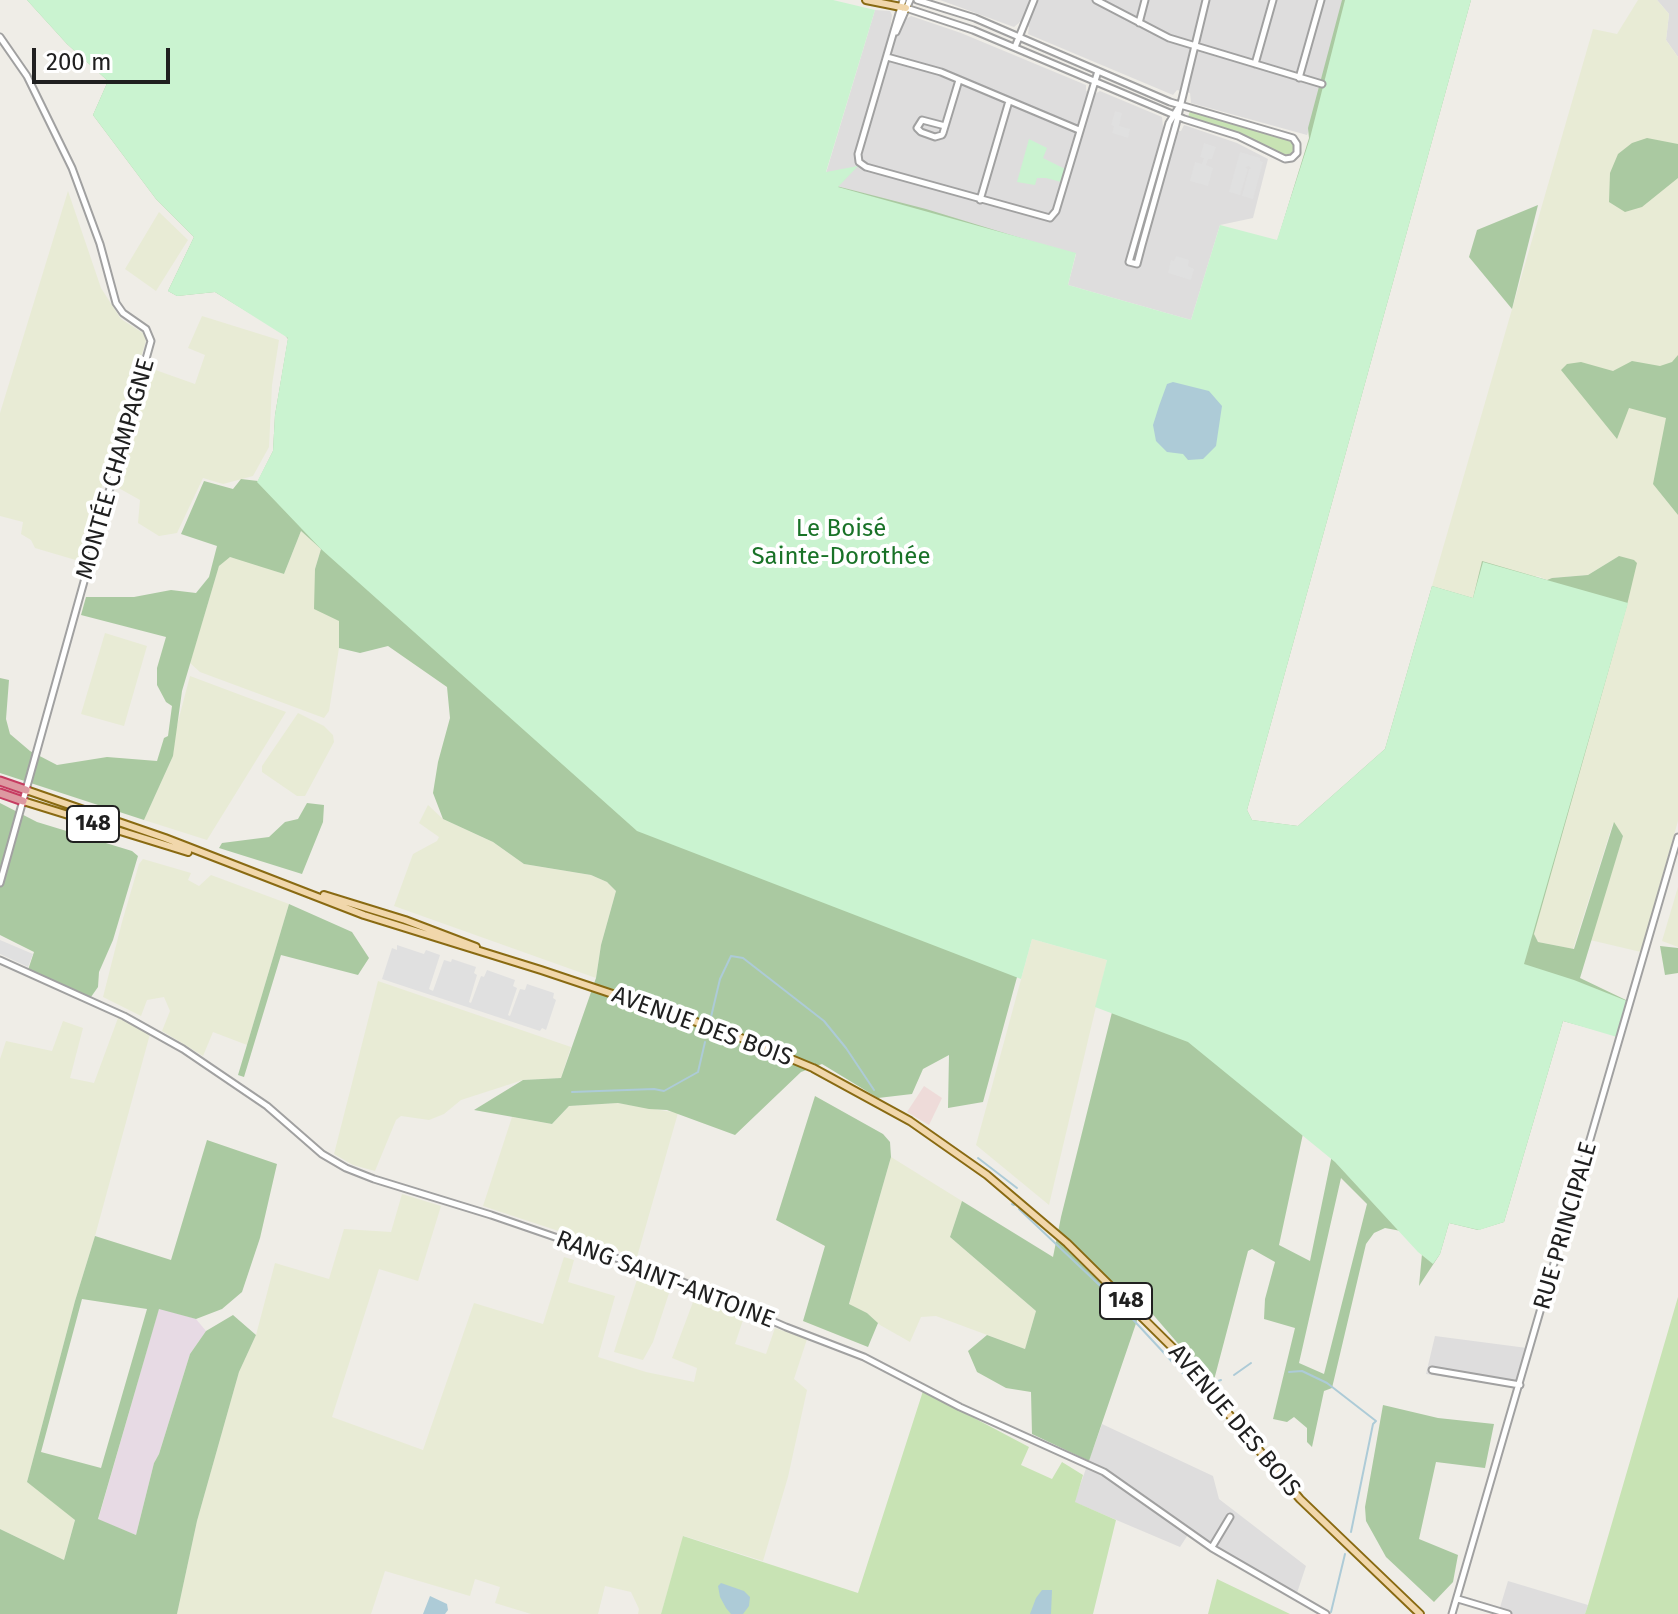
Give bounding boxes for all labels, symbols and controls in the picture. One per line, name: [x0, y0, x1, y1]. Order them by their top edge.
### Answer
scale bar: [36, 32, 174, 82]
text: 200 m: [46, 48, 112, 76]
street label: MONTÉE CHAMPAGNE: [71, 355, 161, 583]
park label: Le Boisé Sainte-Dorothée: [752, 515, 930, 571]
road number: 148: [67, 806, 119, 842]
street label: AVENUE DES BOIS: [608, 981, 796, 1073]
street label: RUE PRINCIPALE: [1528, 1139, 1604, 1313]
street label: RANG SAINT-ANTOINE: [552, 1225, 778, 1335]
road number: 148: [1100, 1283, 1152, 1319]
street label: AVENUE DES BOIS: [1162, 1339, 1306, 1503]

